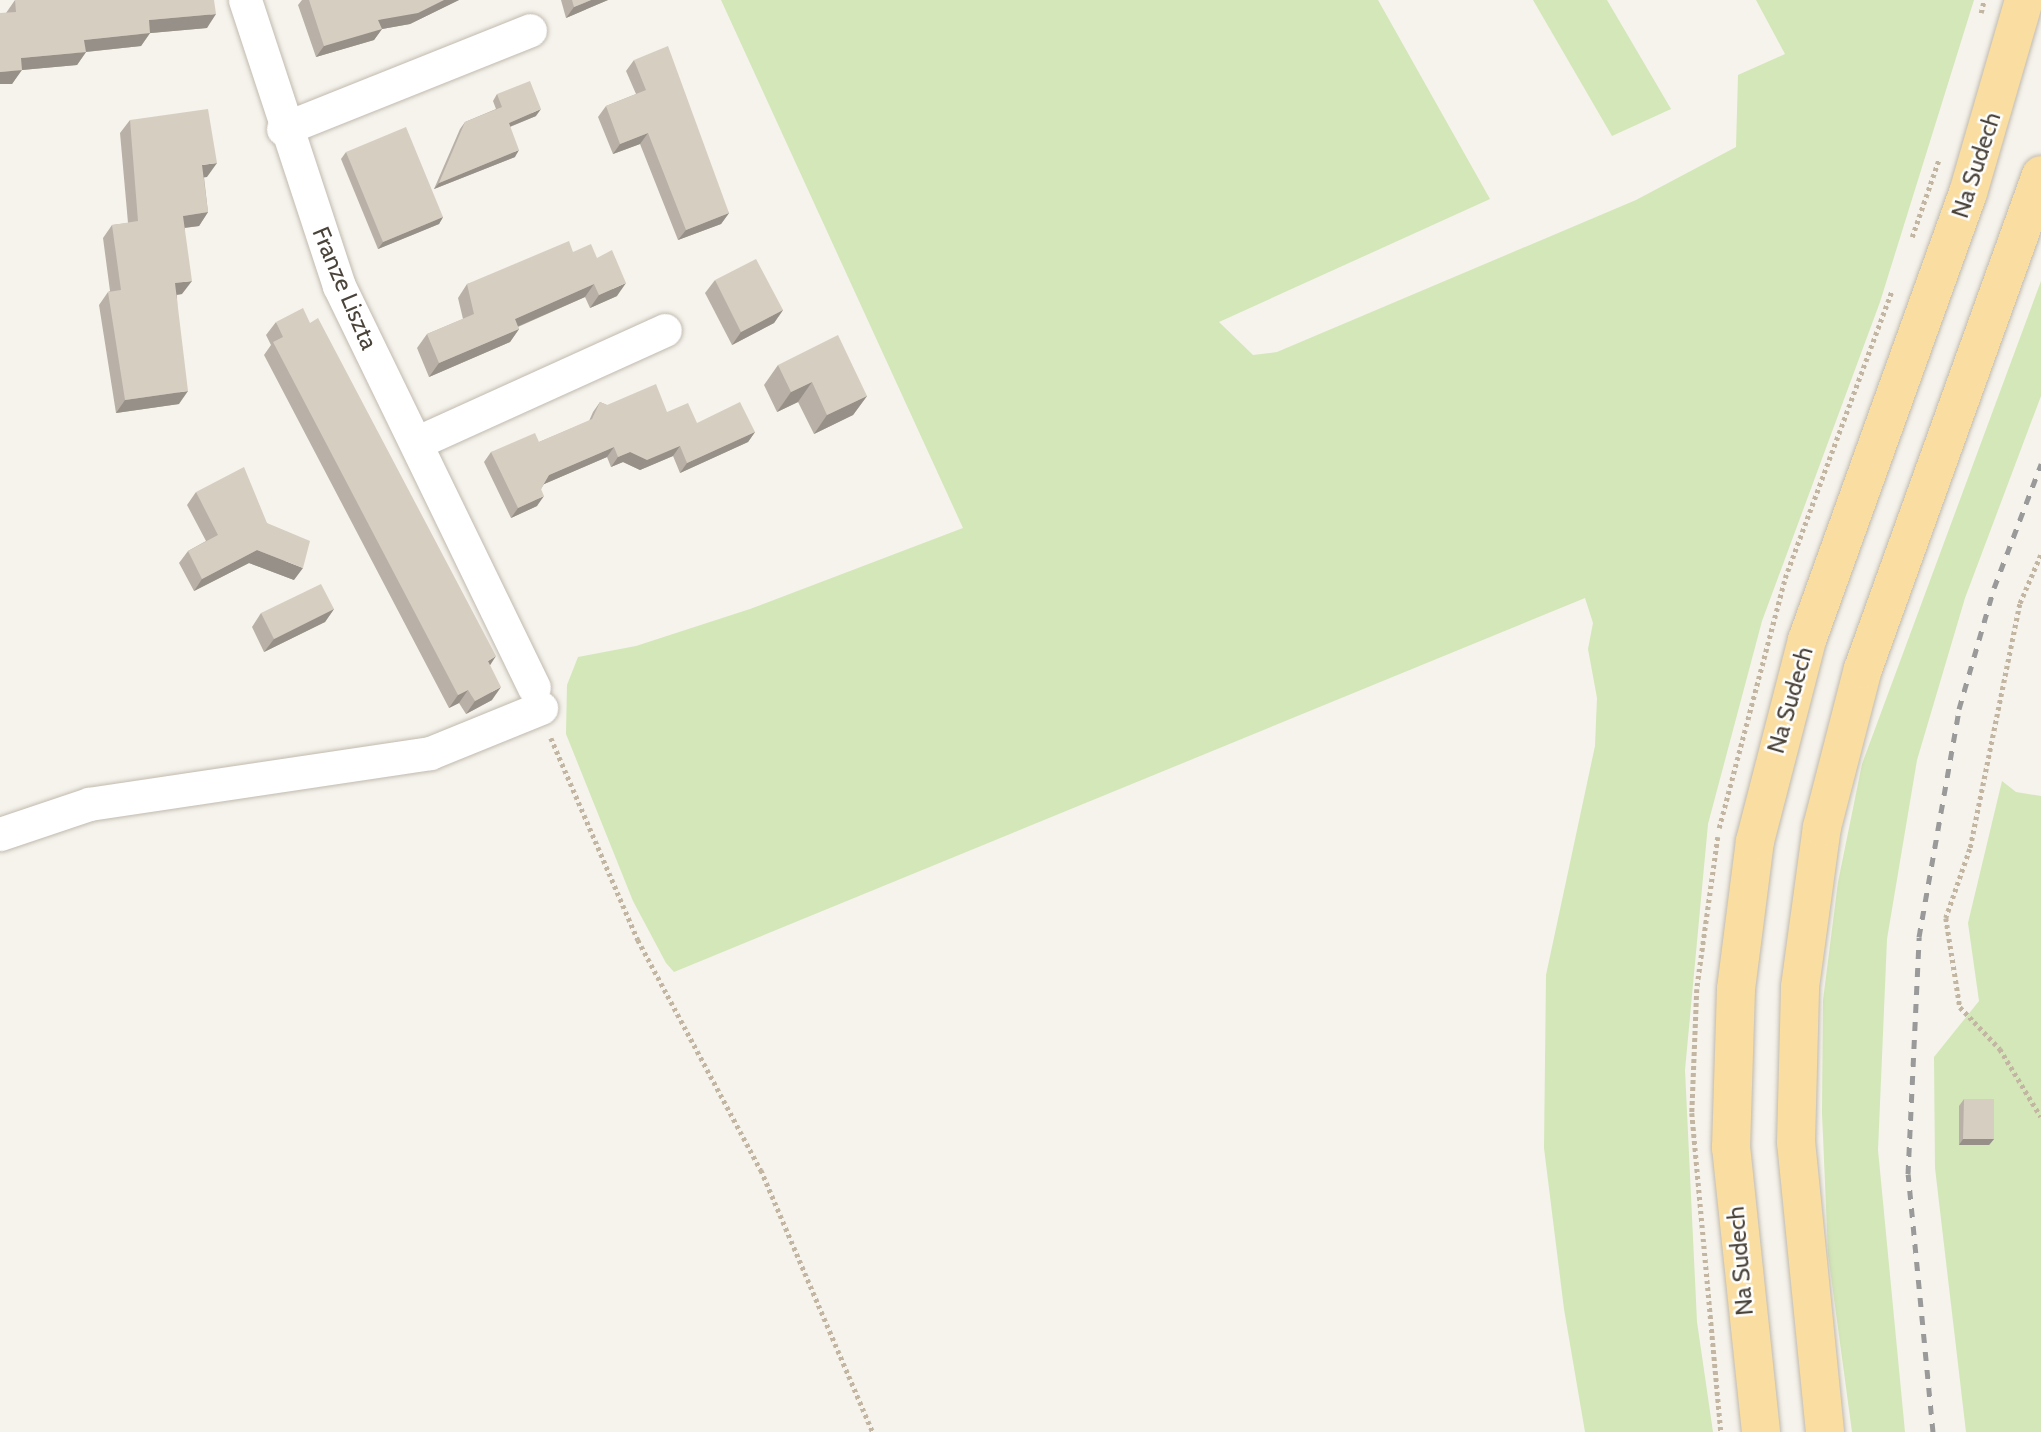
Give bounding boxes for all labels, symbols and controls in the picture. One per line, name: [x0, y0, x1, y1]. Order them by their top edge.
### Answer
street label: Na Sudech: [1945, 108, 2007, 222]
street label: Franze Liszta: [306, 222, 384, 354]
street label: Na Sudech: [1761, 643, 1819, 757]
street label: Na Sudech: [1721, 1205, 1759, 1317]

